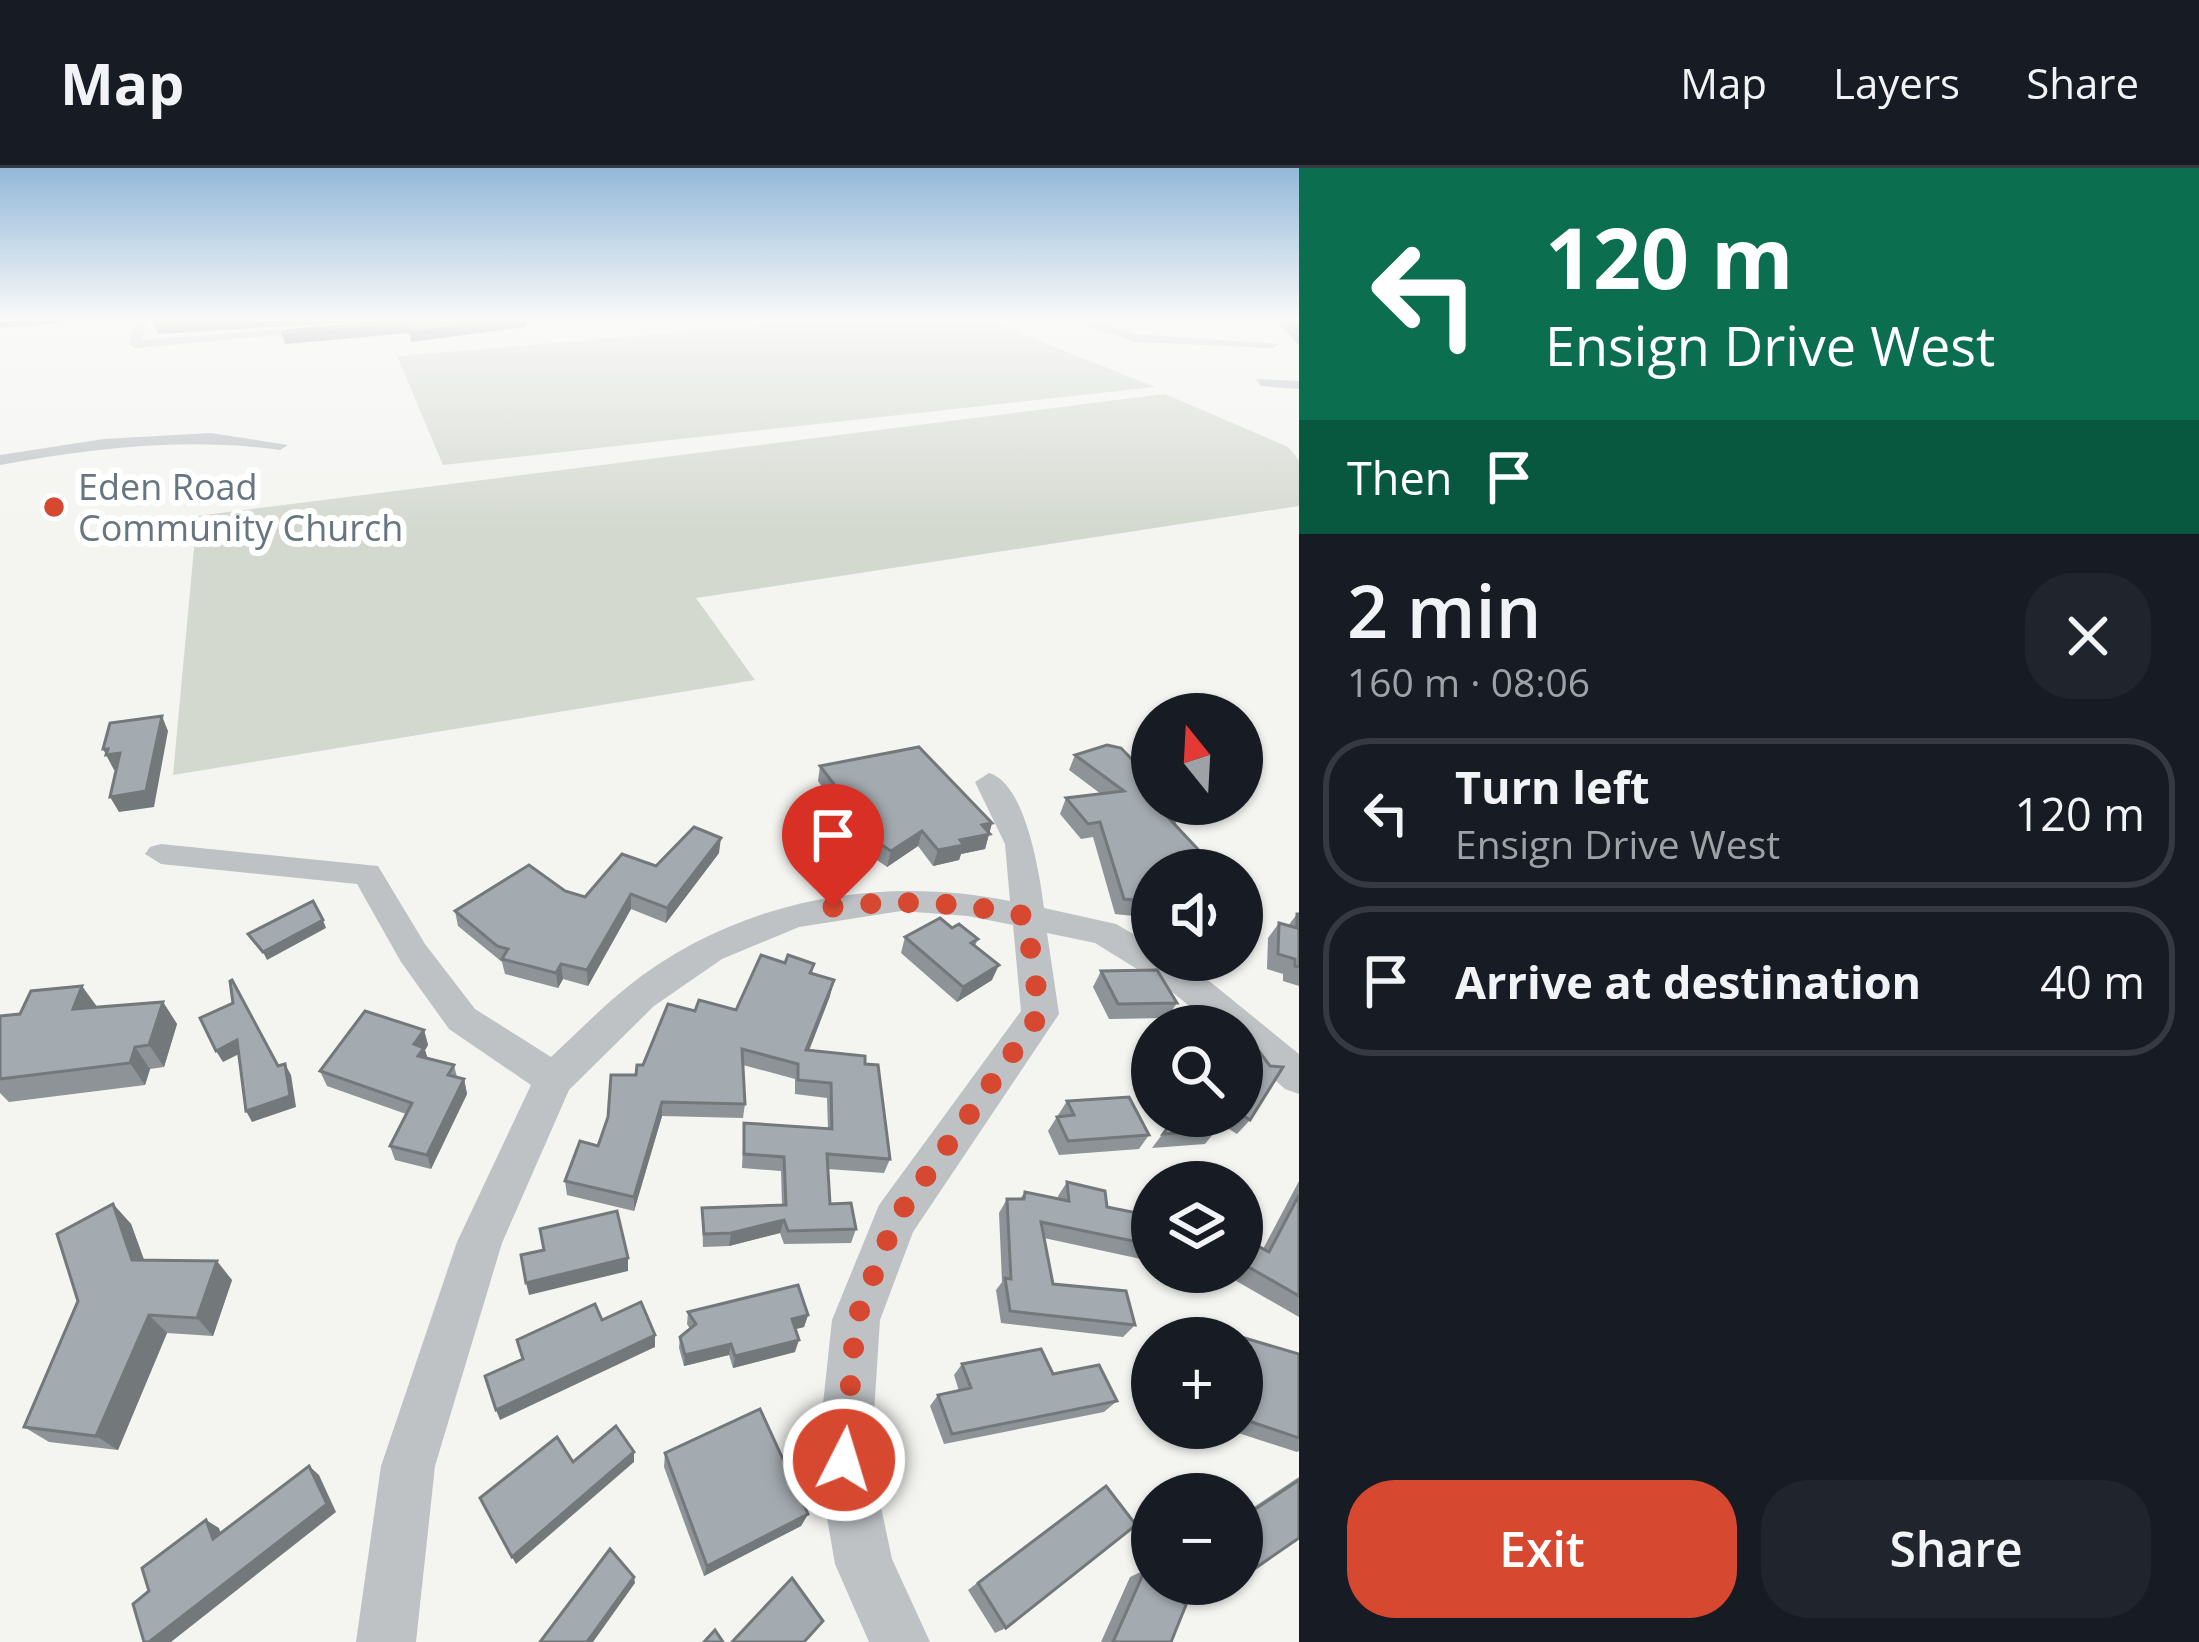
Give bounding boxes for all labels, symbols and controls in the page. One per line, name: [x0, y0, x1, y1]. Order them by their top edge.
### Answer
text: Map: [60, 44, 184, 122]
text: Map: [1680, 54, 1767, 111]
text: Layers: [1833, 54, 1960, 111]
text: Share: [2026, 54, 2139, 111]
text: 120 m: [1545, 199, 1793, 314]
icon: left: [1347, 216, 1503, 372]
text: Ensign Drive West: [1545, 308, 1995, 382]
icon: arrive: [1476, 444, 1542, 510]
text: Then: [1347, 447, 1452, 508]
place label: Eden Road Community Church: [78, 462, 403, 552]
marker: Eden Road Community Church: [41, 494, 67, 520]
text: 2 min: [1347, 561, 1541, 659]
button: close: [2025, 573, 2151, 699]
text: 160 m · 08:06: [1347, 655, 1590, 708]
north arrow: [1131, 693, 1263, 825]
map controls: [1131, 693, 1263, 1605]
text: Turn left: [1455, 756, 1650, 817]
icon: left: [1353, 780, 1419, 846]
text: 120 m: [2014, 783, 2145, 844]
pin: [782, 784, 884, 907]
icon: arrive: [800, 802, 866, 868]
text: Ensign Drive West: [1455, 817, 1780, 870]
button: sound: [1131, 849, 1263, 981]
icon: arrive: [1353, 948, 1419, 1014]
text: Arrive at destination: [1455, 951, 1921, 1012]
text: 40 m: [2040, 951, 2145, 1012]
button: search: [1131, 1005, 1263, 1137]
button: layers: [1131, 1161, 1263, 1293]
button: +: [1131, 1317, 1263, 1449]
position arrow: [781, 1397, 907, 1523]
button: −: [1131, 1473, 1263, 1605]
button: Exit: [1347, 1480, 1737, 1618]
button: Share: [1761, 1480, 2151, 1618]

